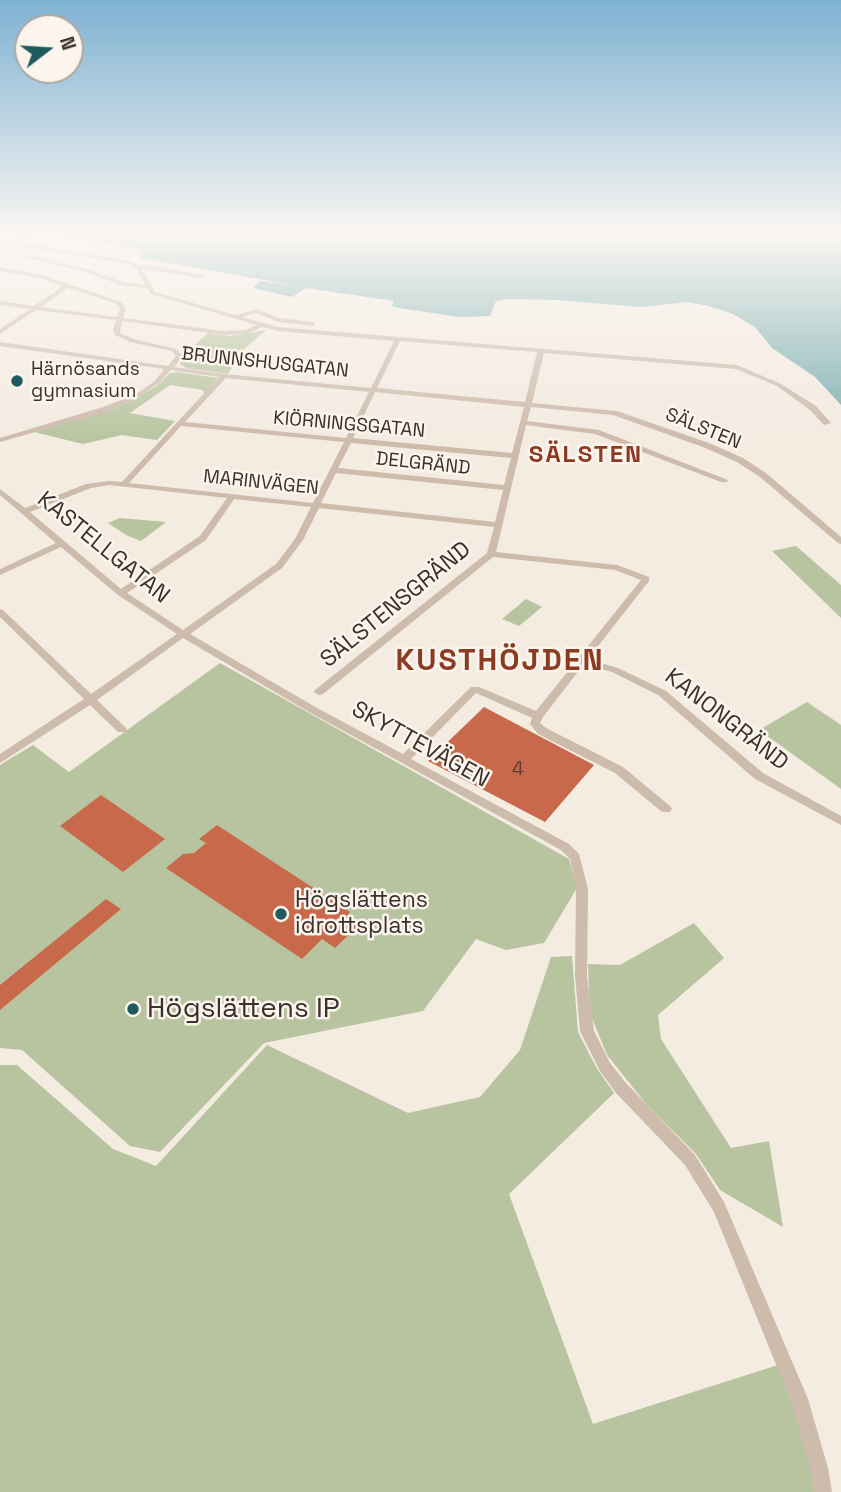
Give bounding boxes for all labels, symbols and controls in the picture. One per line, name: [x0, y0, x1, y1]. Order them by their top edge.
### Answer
north arrow: [14, 14, 84, 84]
text: N: [54, 34, 81, 53]
street label: BRUNNSHUSGATAN: [180, 343, 350, 383]
place label: Härnösands gymnasium: [31, 359, 140, 403]
marker: Härnösands gymnasium: [9, 373, 25, 389]
street label: SÄLSTEN: [662, 404, 744, 454]
street label: KIÖRNINGSGATAN: [272, 407, 426, 443]
district label: SÄLSTEN: [530, 441, 642, 469]
street label: DELGRÄND: [375, 448, 471, 480]
street label: MARINVÄGEN: [202, 466, 320, 500]
street label: KASTELLGATAN: [31, 486, 175, 610]
street label: SÄLSTENSGRÄND: [315, 536, 477, 674]
district label: KUSTHÖJDEN: [397, 644, 603, 680]
street label: KANONGRÄND: [659, 663, 793, 777]
street label: SKYTTEVÄGEN: [346, 696, 494, 794]
house number: 4: [512, 759, 524, 781]
place label: Högslättens idrottsplats: [295, 887, 428, 941]
marker: Högslättens idrottsplats: [273, 906, 289, 922]
place label: Högslättens IP: [147, 992, 340, 1026]
marker: Högslättens IP: [125, 1001, 141, 1017]

